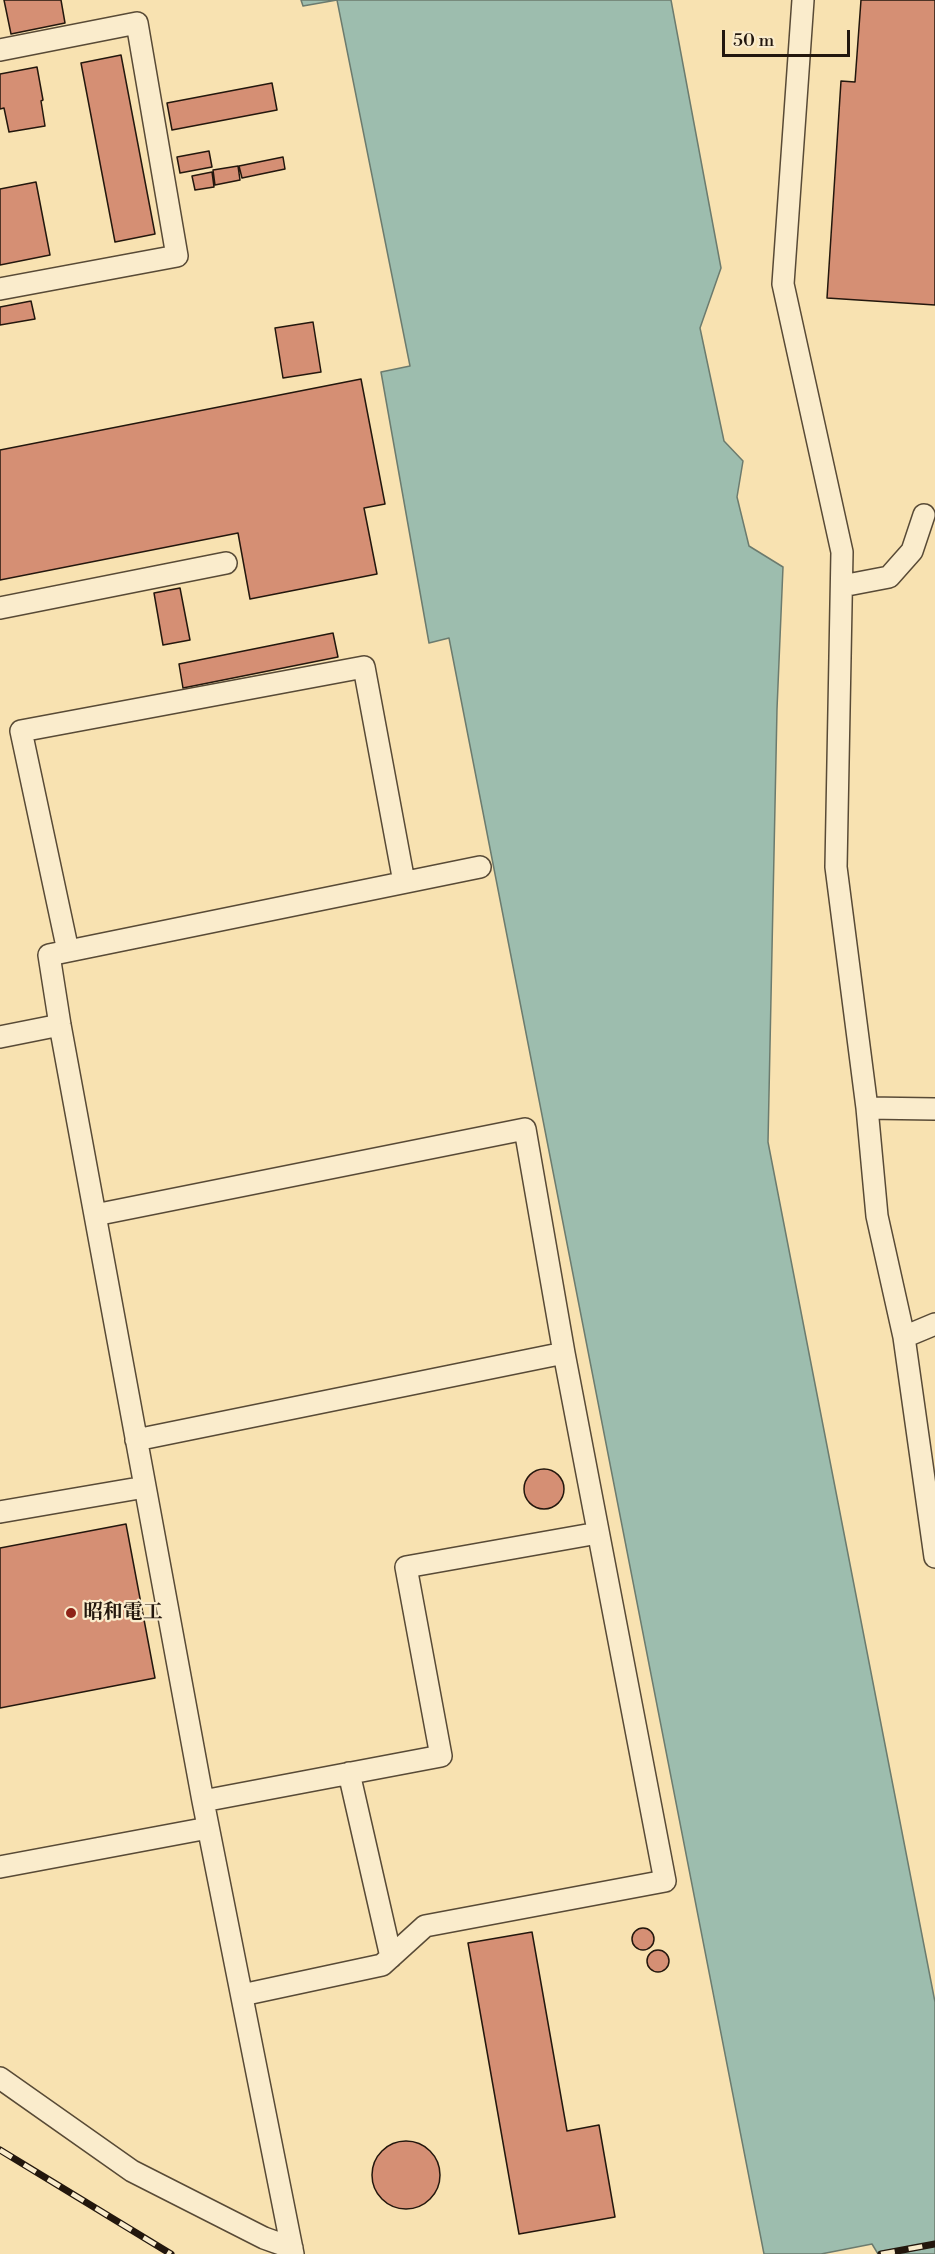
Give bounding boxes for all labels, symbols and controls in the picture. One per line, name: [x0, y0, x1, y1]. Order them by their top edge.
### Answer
scale bar: [725, 18, 852, 56]
text: 50 m: [733, 29, 774, 52]
place label: 昭和電工: [83, 1601, 163, 1625]
marker: 昭和電工: [64, 1606, 78, 1620]

